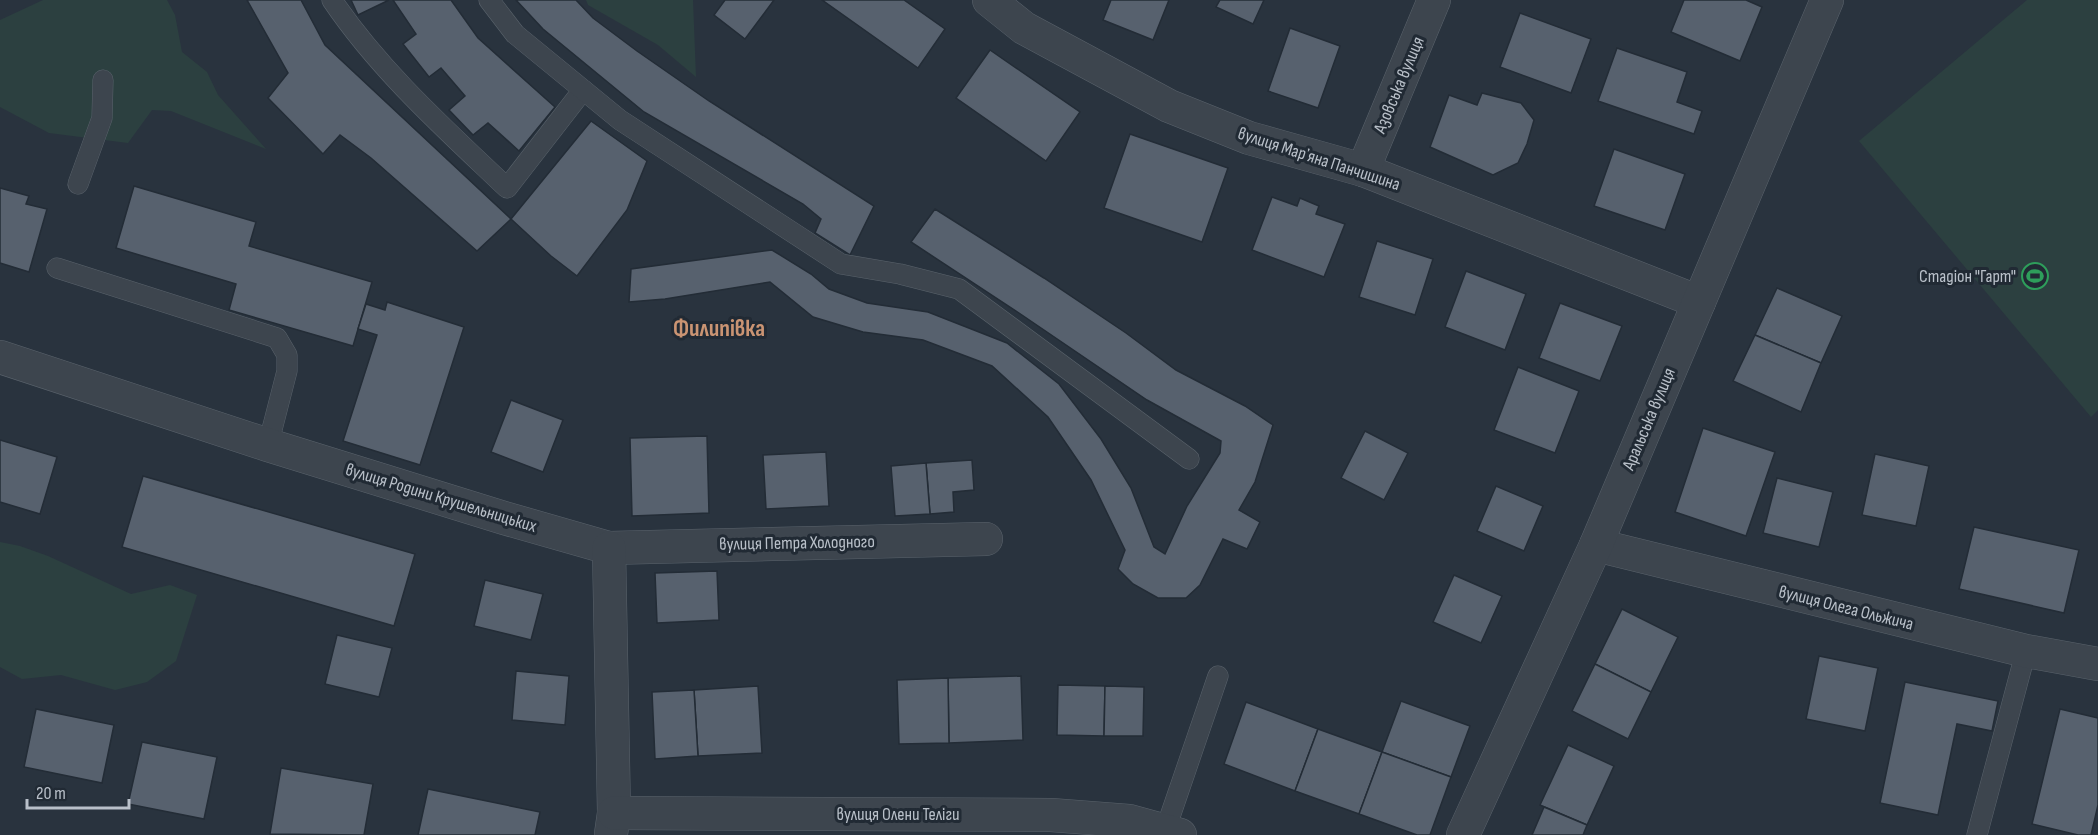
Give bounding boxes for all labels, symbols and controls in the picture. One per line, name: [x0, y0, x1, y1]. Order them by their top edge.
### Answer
street label: Азовська вулиця: [1369, 34, 1429, 137]
street label: вулиця Марʼяна Панчишина: [1235, 123, 1403, 195]
sports icon: Стадіон "Гарт": [2020, 261, 2050, 291]
place label: Стадіон "Гарт": [1919, 266, 2016, 287]
district label: Филипівка: [673, 314, 765, 343]
street label: Аральська вулиця: [1618, 365, 1680, 474]
street label: вулиця Родини Крушельницьких: [343, 459, 539, 537]
street label: вулиця Петра Холодного: [719, 531, 875, 555]
street label: вулиця Олега Ольжича: [1776, 581, 1916, 635]
scale bar: [27, 772, 129, 810]
text: 20 m: [36, 783, 66, 804]
street label: вулиця Олени Теліги: [836, 804, 960, 825]

